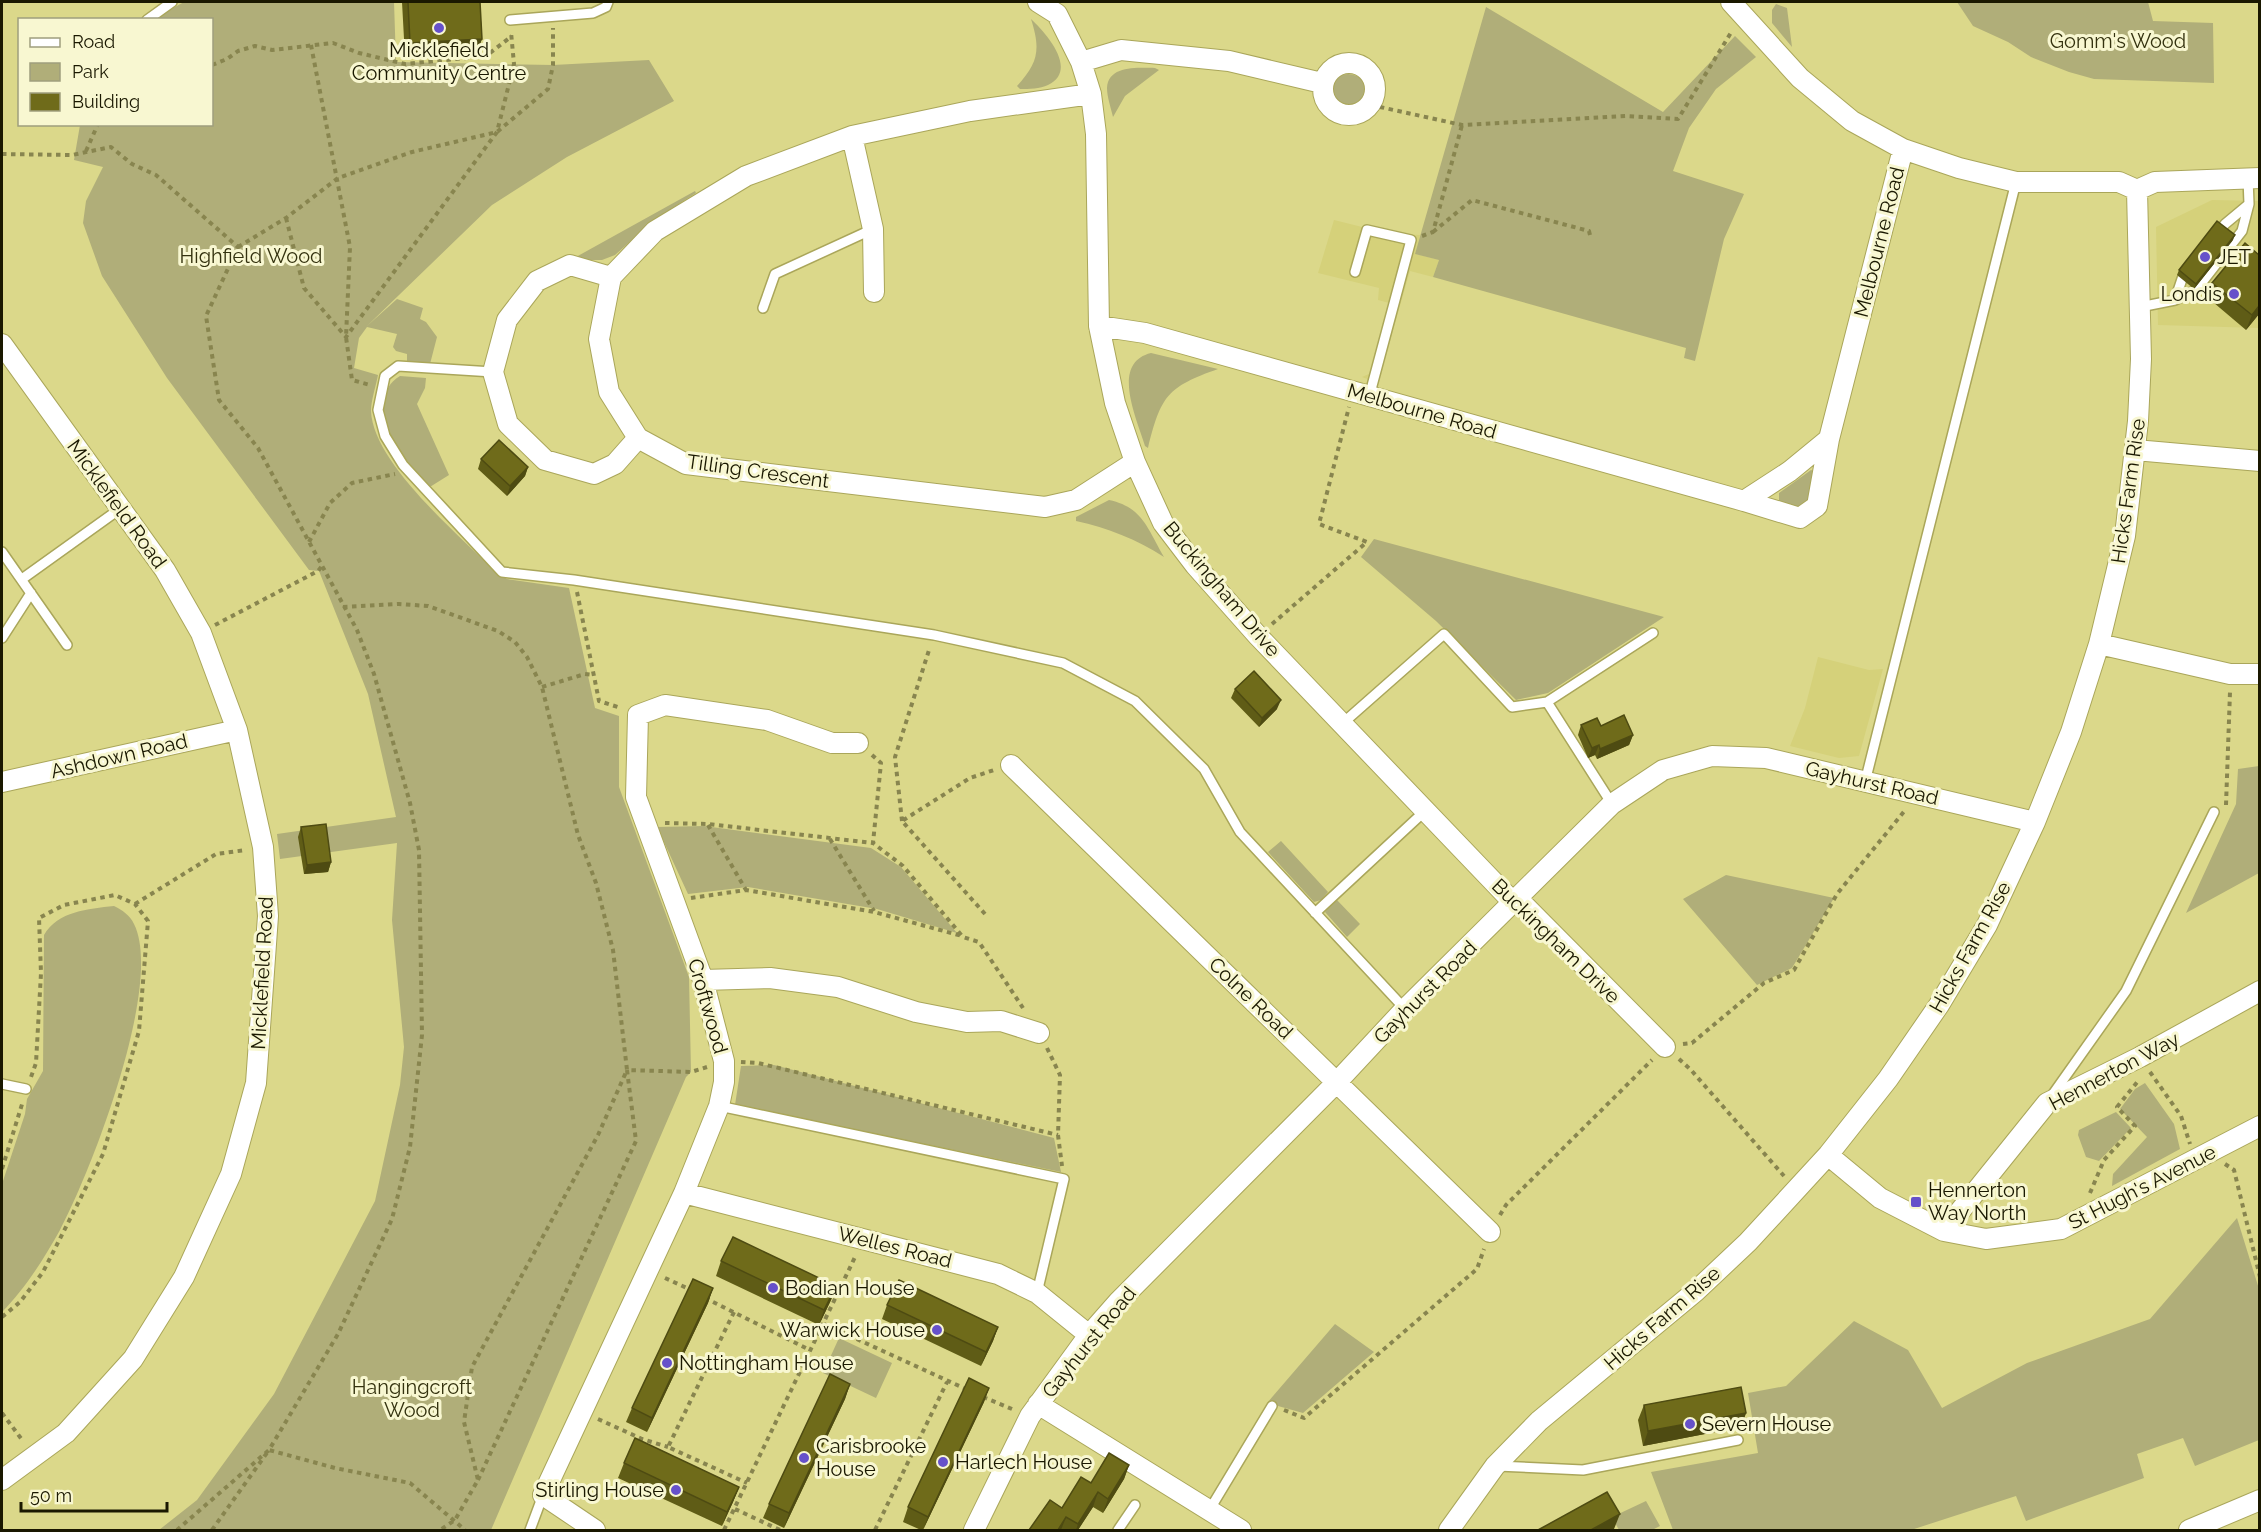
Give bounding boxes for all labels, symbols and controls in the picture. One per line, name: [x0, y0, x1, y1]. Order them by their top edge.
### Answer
legend: [18, 18, 213, 126]
marker: Micklefield Community Centre: [432, 21, 446, 35]
park label: Gomm's Wood: [2050, 29, 2186, 53]
text: Road: [72, 31, 115, 52]
place label: Micklefield Community Centre: [352, 38, 527, 85]
text: Park: [72, 61, 109, 82]
text: Building: [72, 91, 140, 112]
street label: Melbourne Road: [1849, 164, 1909, 320]
park label: Highfield Wood: [180, 244, 322, 268]
place label: JET: [2217, 245, 2251, 269]
marker: JET: [2198, 250, 2212, 264]
place label: Londis: [2161, 282, 2222, 306]
marker: Londis: [2227, 287, 2241, 301]
street label: Melbourne Road: [1345, 378, 1499, 444]
street label: Hicks Farm Rise: [2106, 417, 2150, 565]
street label: Micklefield Road: [62, 435, 172, 573]
street label: Tilling Crescent: [685, 449, 831, 493]
street label: Buckingham Drive: [1159, 517, 1286, 662]
street label: Ashdown Road: [48, 729, 190, 783]
street label: Gayhurst Road: [1803, 756, 1941, 810]
street label: Buckingham Drive: [1487, 874, 1625, 1008]
street label: Hicks Farm Rise: [1924, 877, 2016, 1017]
street label: Micklefield Road: [246, 896, 278, 1050]
street label: Gayhurst Road: [1369, 936, 1481, 1048]
street label: Colne Road: [1204, 952, 1298, 1044]
street label: Croftwood: [683, 956, 733, 1056]
street label: Hennerton Way: [2045, 1026, 2183, 1115]
street label: St Hugh's Avenue: [2064, 1139, 2220, 1235]
place label: Hennerton Way North: [1928, 1178, 2027, 1225]
marker: Hennerton Way North: [1909, 1195, 1923, 1209]
street label: Welles Road: [835, 1221, 955, 1273]
street label: Hicks Farm Rise: [1599, 1261, 1725, 1375]
place label: Bodian House: [785, 1276, 915, 1300]
marker: Bodian House: [766, 1281, 780, 1295]
street label: Gayhurst Road: [1037, 1282, 1141, 1402]
place label: Warwick House: [780, 1318, 925, 1342]
marker: Warwick House: [930, 1323, 944, 1337]
place label: Nottingham House: [679, 1351, 854, 1375]
marker: Nottingham House: [660, 1356, 674, 1370]
park label: Hangingcroft Wood: [352, 1375, 473, 1422]
place label: Severn House: [1702, 1412, 1831, 1436]
marker: Severn House: [1683, 1417, 1697, 1431]
place label: Carisbrooke House: [816, 1434, 927, 1481]
place label: Harlech House: [955, 1450, 1093, 1474]
marker: Carisbrooke House: [797, 1451, 811, 1465]
marker: Harlech House: [936, 1455, 950, 1469]
scale bar: [21, 1475, 166, 1513]
place label: Stirling House: [535, 1478, 664, 1502]
marker: Stirling House: [669, 1483, 683, 1497]
text: 50 m: [30, 1485, 72, 1506]

